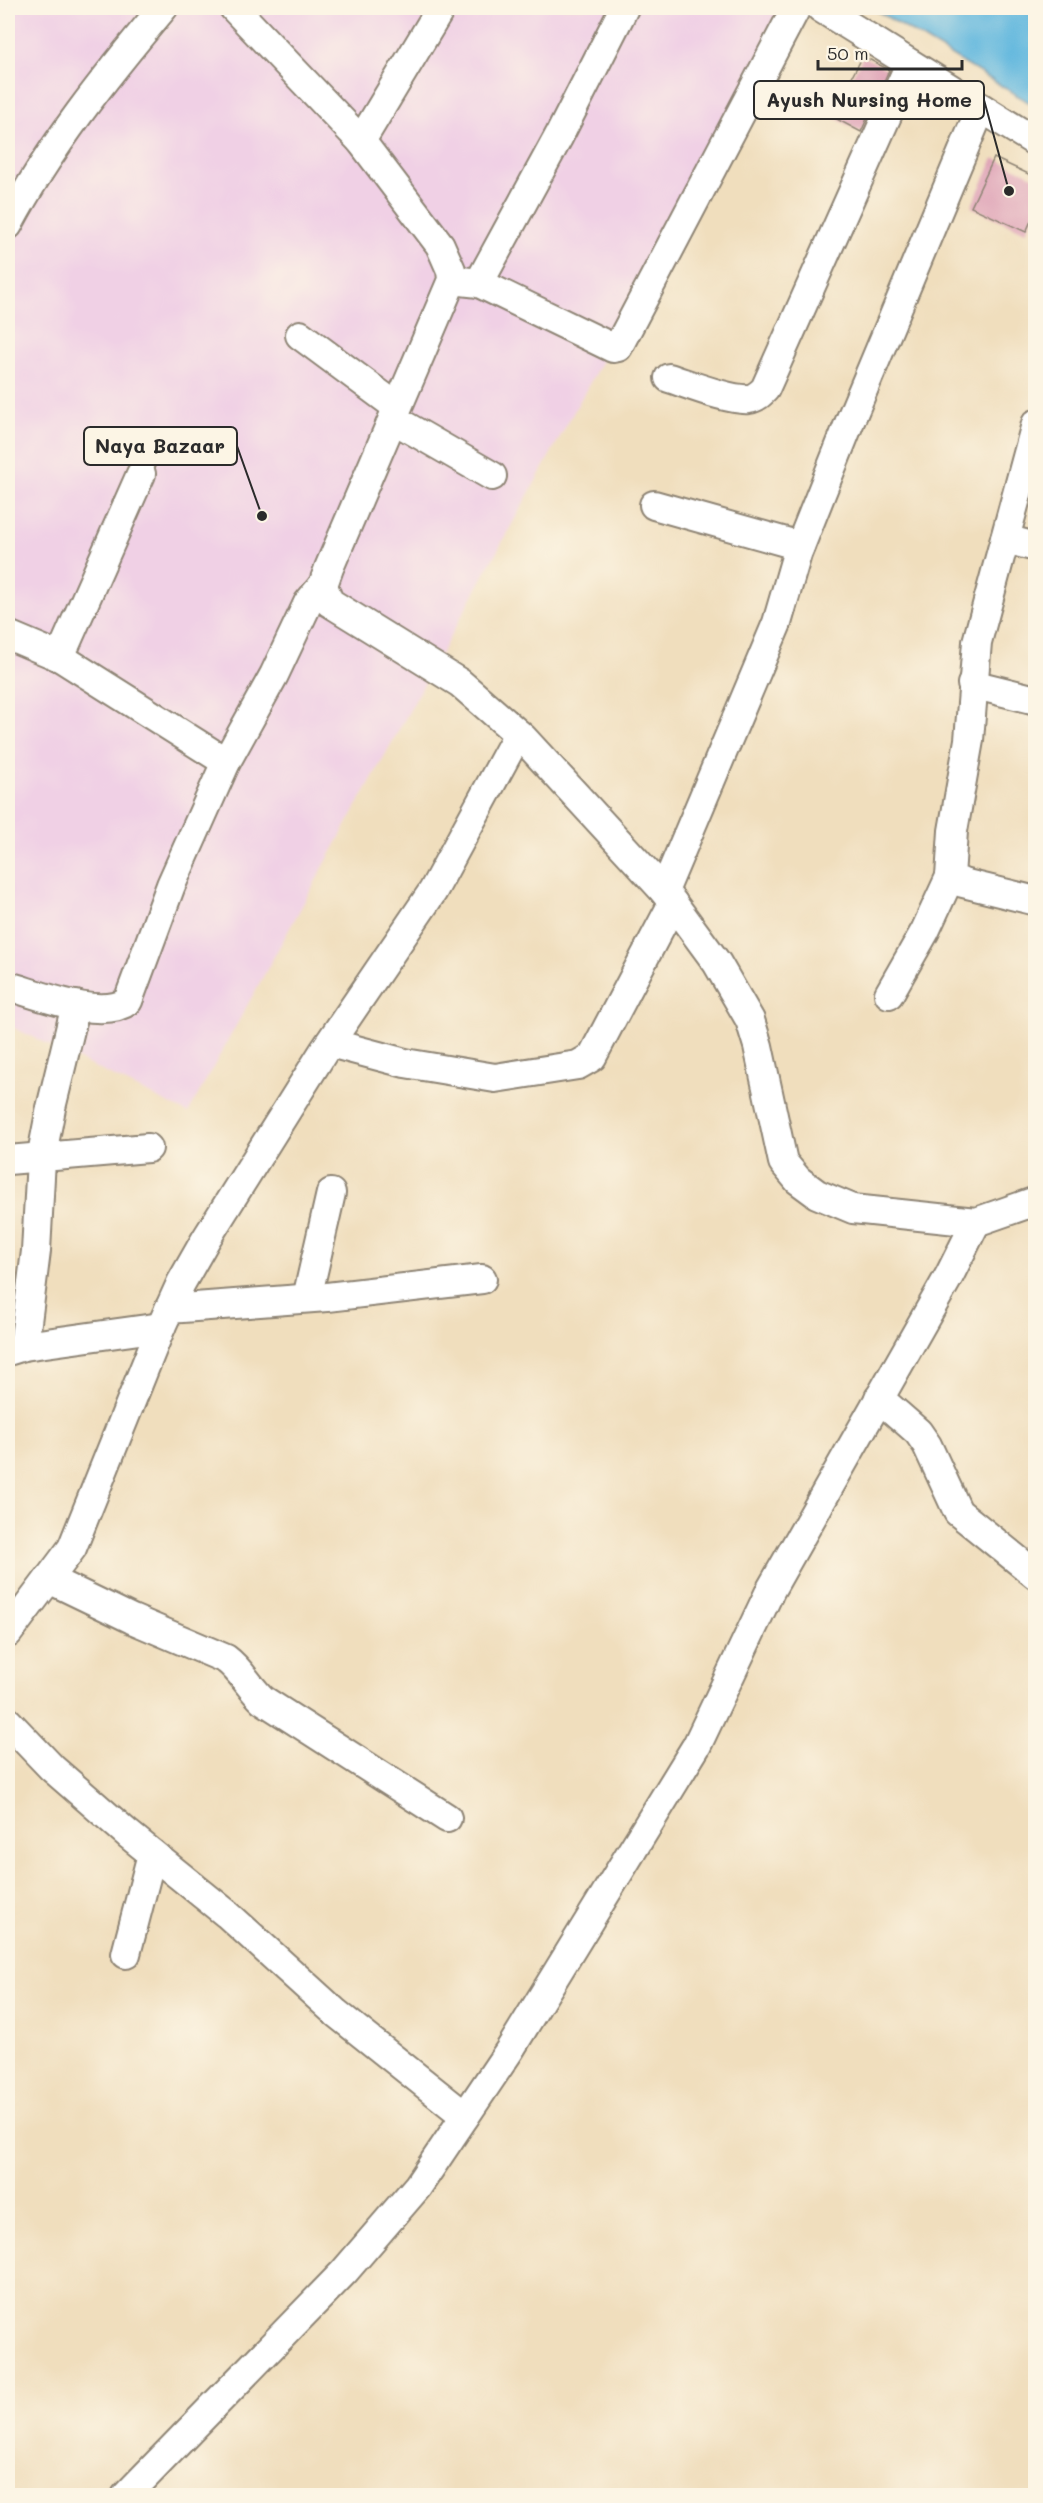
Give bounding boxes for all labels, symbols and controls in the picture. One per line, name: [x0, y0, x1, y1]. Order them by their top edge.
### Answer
scale bar: [818, 33, 962, 71]
text: 50 m: [827, 41, 869, 65]
callout: Ayush Nursing Home: [754, 81, 984, 119]
text: Ayush Nursing Home: [766, 86, 972, 112]
callout: Naya Bazaar: [84, 427, 237, 465]
text: Naya Bazaar: [95, 432, 225, 458]

